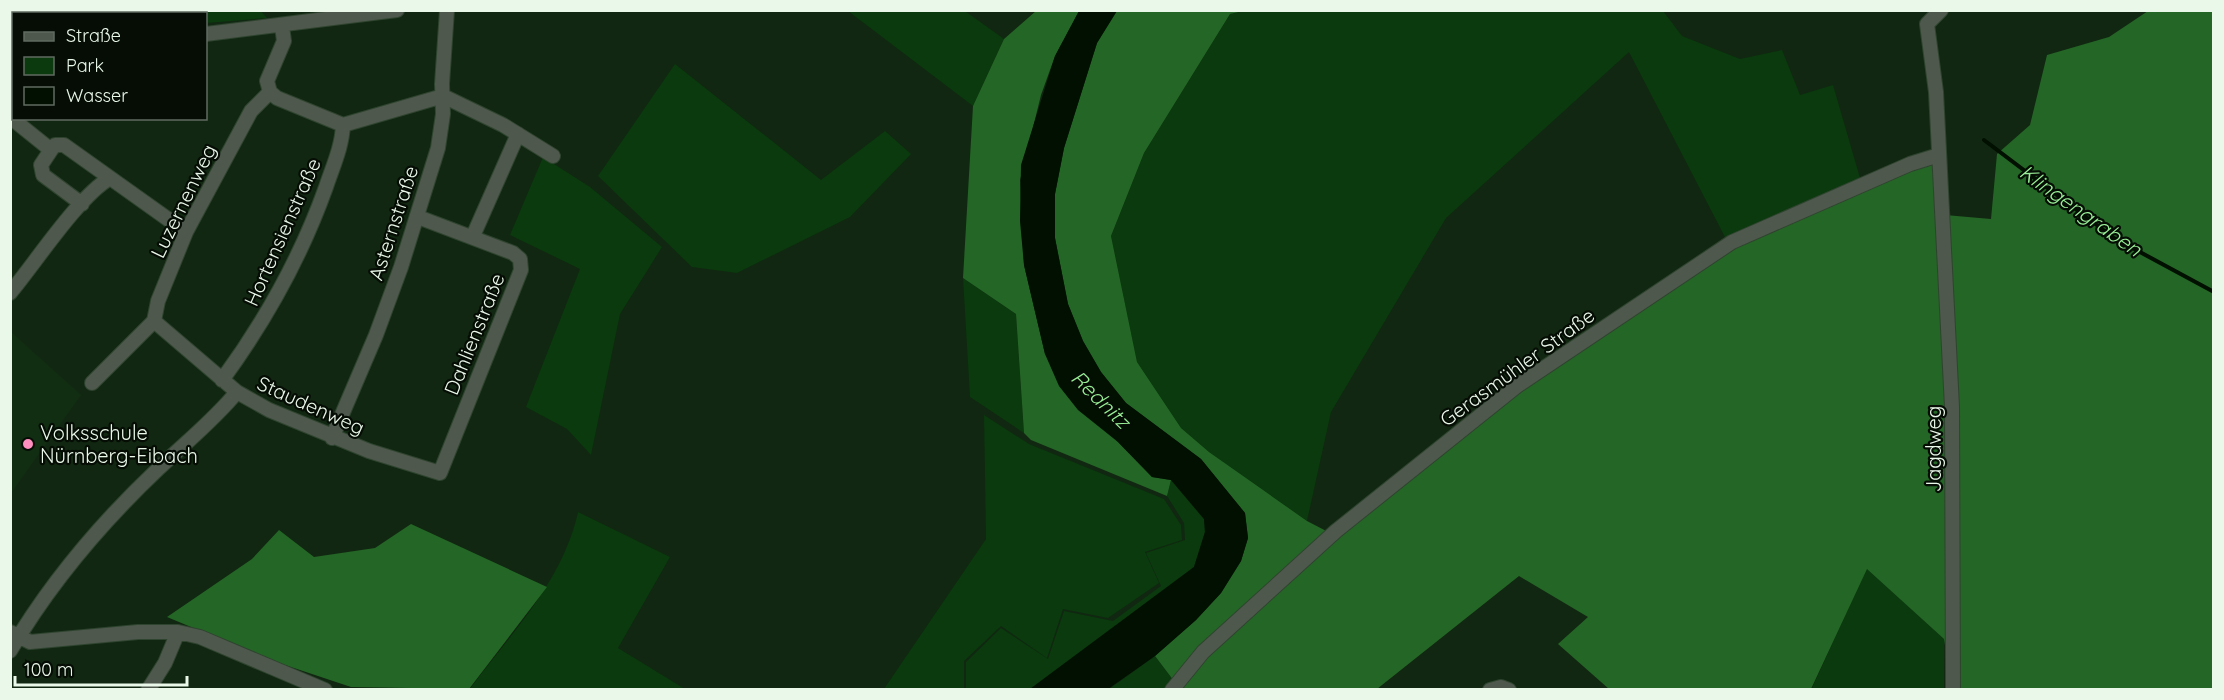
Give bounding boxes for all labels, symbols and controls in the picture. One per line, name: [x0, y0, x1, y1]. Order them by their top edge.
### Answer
legend: [12, 12, 207, 120]
text: Straße: [66, 24, 121, 47]
text: Park: [66, 54, 104, 77]
text: Wasser: [66, 84, 128, 107]
street label: Luzernenweg: [145, 140, 221, 262]
street label: Hortensienstraße: [238, 154, 326, 310]
water label: Klingengraben: [2015, 158, 2148, 262]
street label: Asternstraße: [363, 163, 423, 283]
street label: Dahlienstraße: [438, 270, 510, 398]
street label: Gerasmühler Straße: [1435, 303, 1599, 431]
water label: Rednitz: [1066, 365, 1137, 435]
street label: Staudenweg: [253, 370, 369, 440]
street label: Jagdweg: [1921, 406, 1946, 492]
place label: Volksschule Nürnberg-Eibach: [40, 420, 198, 468]
marker: Volksschule Nürnberg-Eibach: [21, 437, 35, 451]
scale bar: [15, 649, 188, 687]
text: 100 m: [24, 658, 73, 681]

